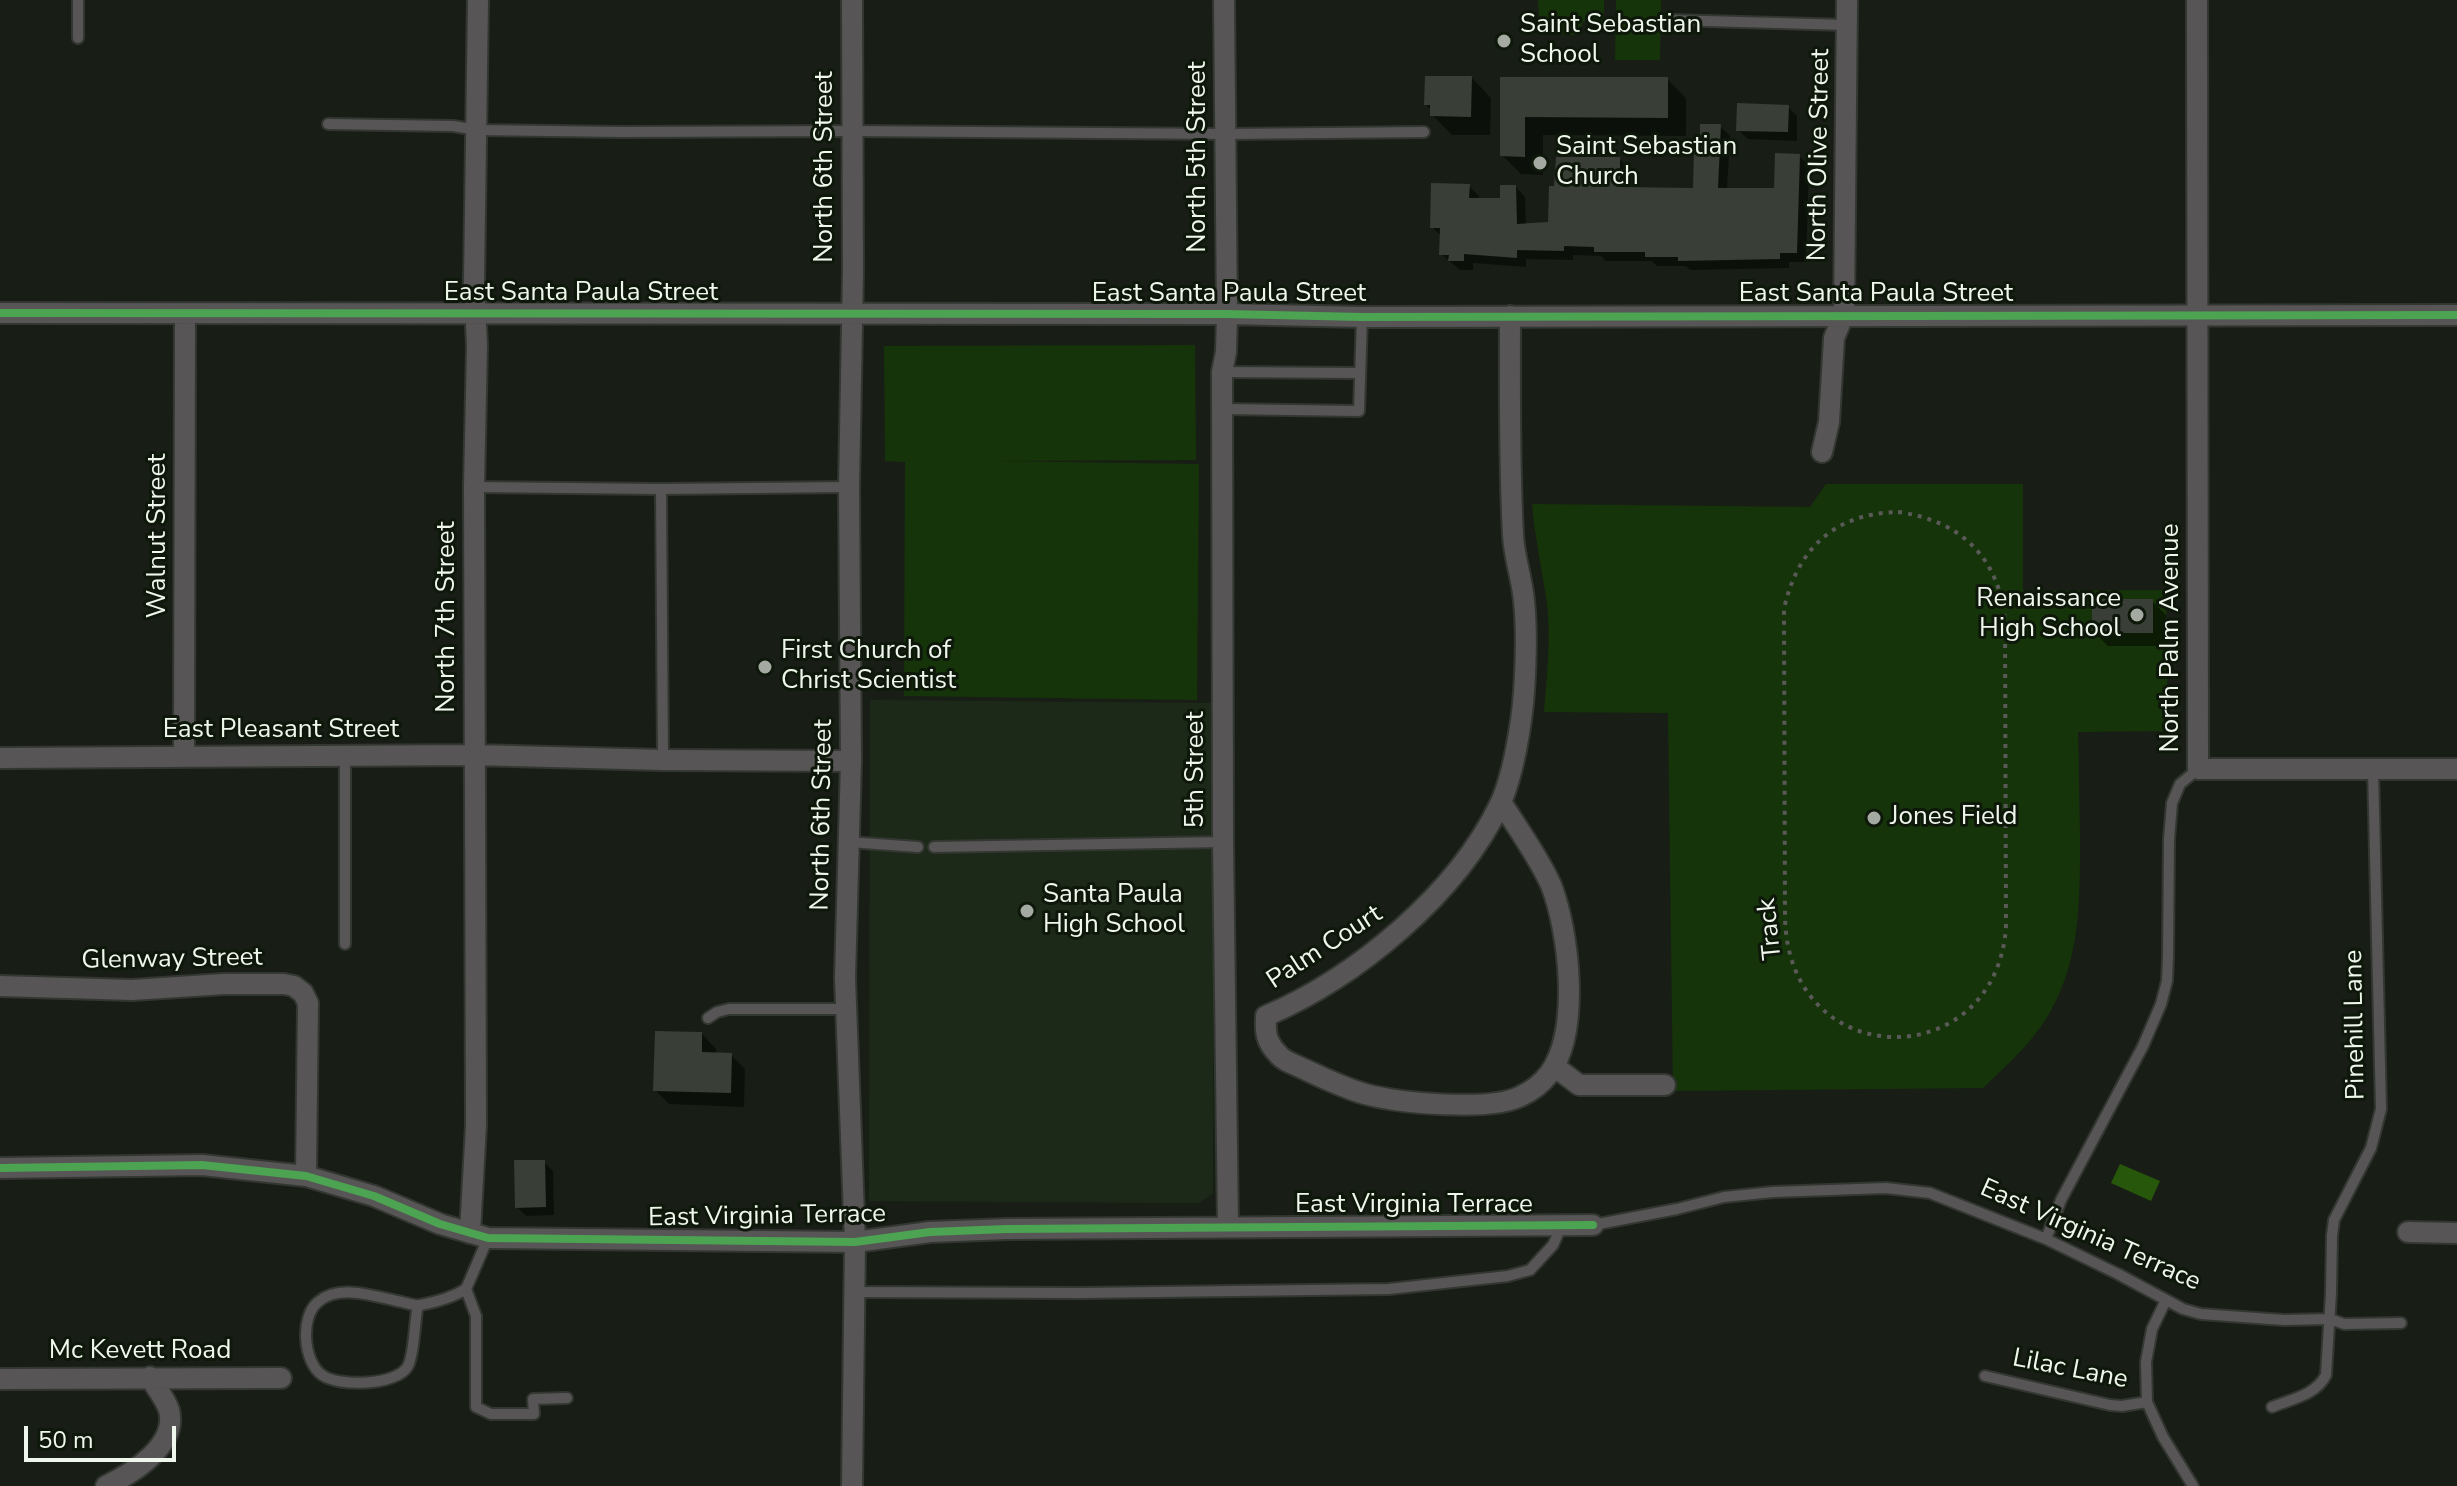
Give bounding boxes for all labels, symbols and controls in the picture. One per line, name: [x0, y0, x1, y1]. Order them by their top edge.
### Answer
place label: Saint Sebastian School: [1520, 10, 1701, 72]
marker: Saint Sebastian School: [1495, 32, 1513, 50]
street label: North Olive Street: [1803, 48, 1837, 262]
street label: North 5th Street: [1183, 61, 1215, 253]
street label: North 6th Street: [810, 71, 842, 263]
place label: Saint Sebastian Church: [1556, 132, 1737, 194]
marker: Saint Sebastian Church: [1531, 154, 1549, 172]
street label: East Santa Paula Street: [444, 278, 718, 310]
street label: East Santa Paula Street: [1092, 279, 1366, 311]
street label: East Santa Paula Street: [1739, 279, 2013, 311]
street label: Walnut Street: [143, 454, 175, 618]
street label: North 7th Street: [432, 521, 464, 713]
street label: North Palm Avenue: [2156, 524, 2188, 752]
place label: Renaissance High School: [1976, 584, 2121, 646]
marker: Renaissance High School: [2128, 606, 2146, 624]
place label: First Church of Christ Scientist: [781, 636, 956, 698]
marker: First Church of Christ Scientist: [756, 658, 774, 676]
street label: 5th Street: [1181, 711, 1213, 829]
street label: East Pleasant Street: [163, 715, 399, 747]
street label: North 6th Street: [806, 719, 840, 911]
place label: Jones Field: [1890, 802, 2018, 834]
marker: Jones Field: [1865, 809, 1883, 827]
place label: Santa Paula High School: [1043, 880, 1185, 942]
street label: Track: [1752, 897, 1790, 961]
street label: Palm Court: [1262, 899, 1388, 997]
marker: Santa Paula High School: [1018, 902, 1036, 920]
street label: Glenway Street: [81, 943, 263, 977]
street label: Pinehill Lane: [2339, 950, 2373, 1100]
street label: East Virginia Terrace: [1975, 1173, 2205, 1299]
street label: East Virginia Terrace: [1295, 1190, 1533, 1222]
street label: East Virginia Terrace: [648, 1199, 886, 1235]
street label: Mc Kevett Road: [49, 1336, 231, 1368]
street label: Lilac Lane: [2010, 1344, 2130, 1396]
scale bar: [28, 1410, 180, 1460]
text: 50 m: [38, 1424, 94, 1456]

